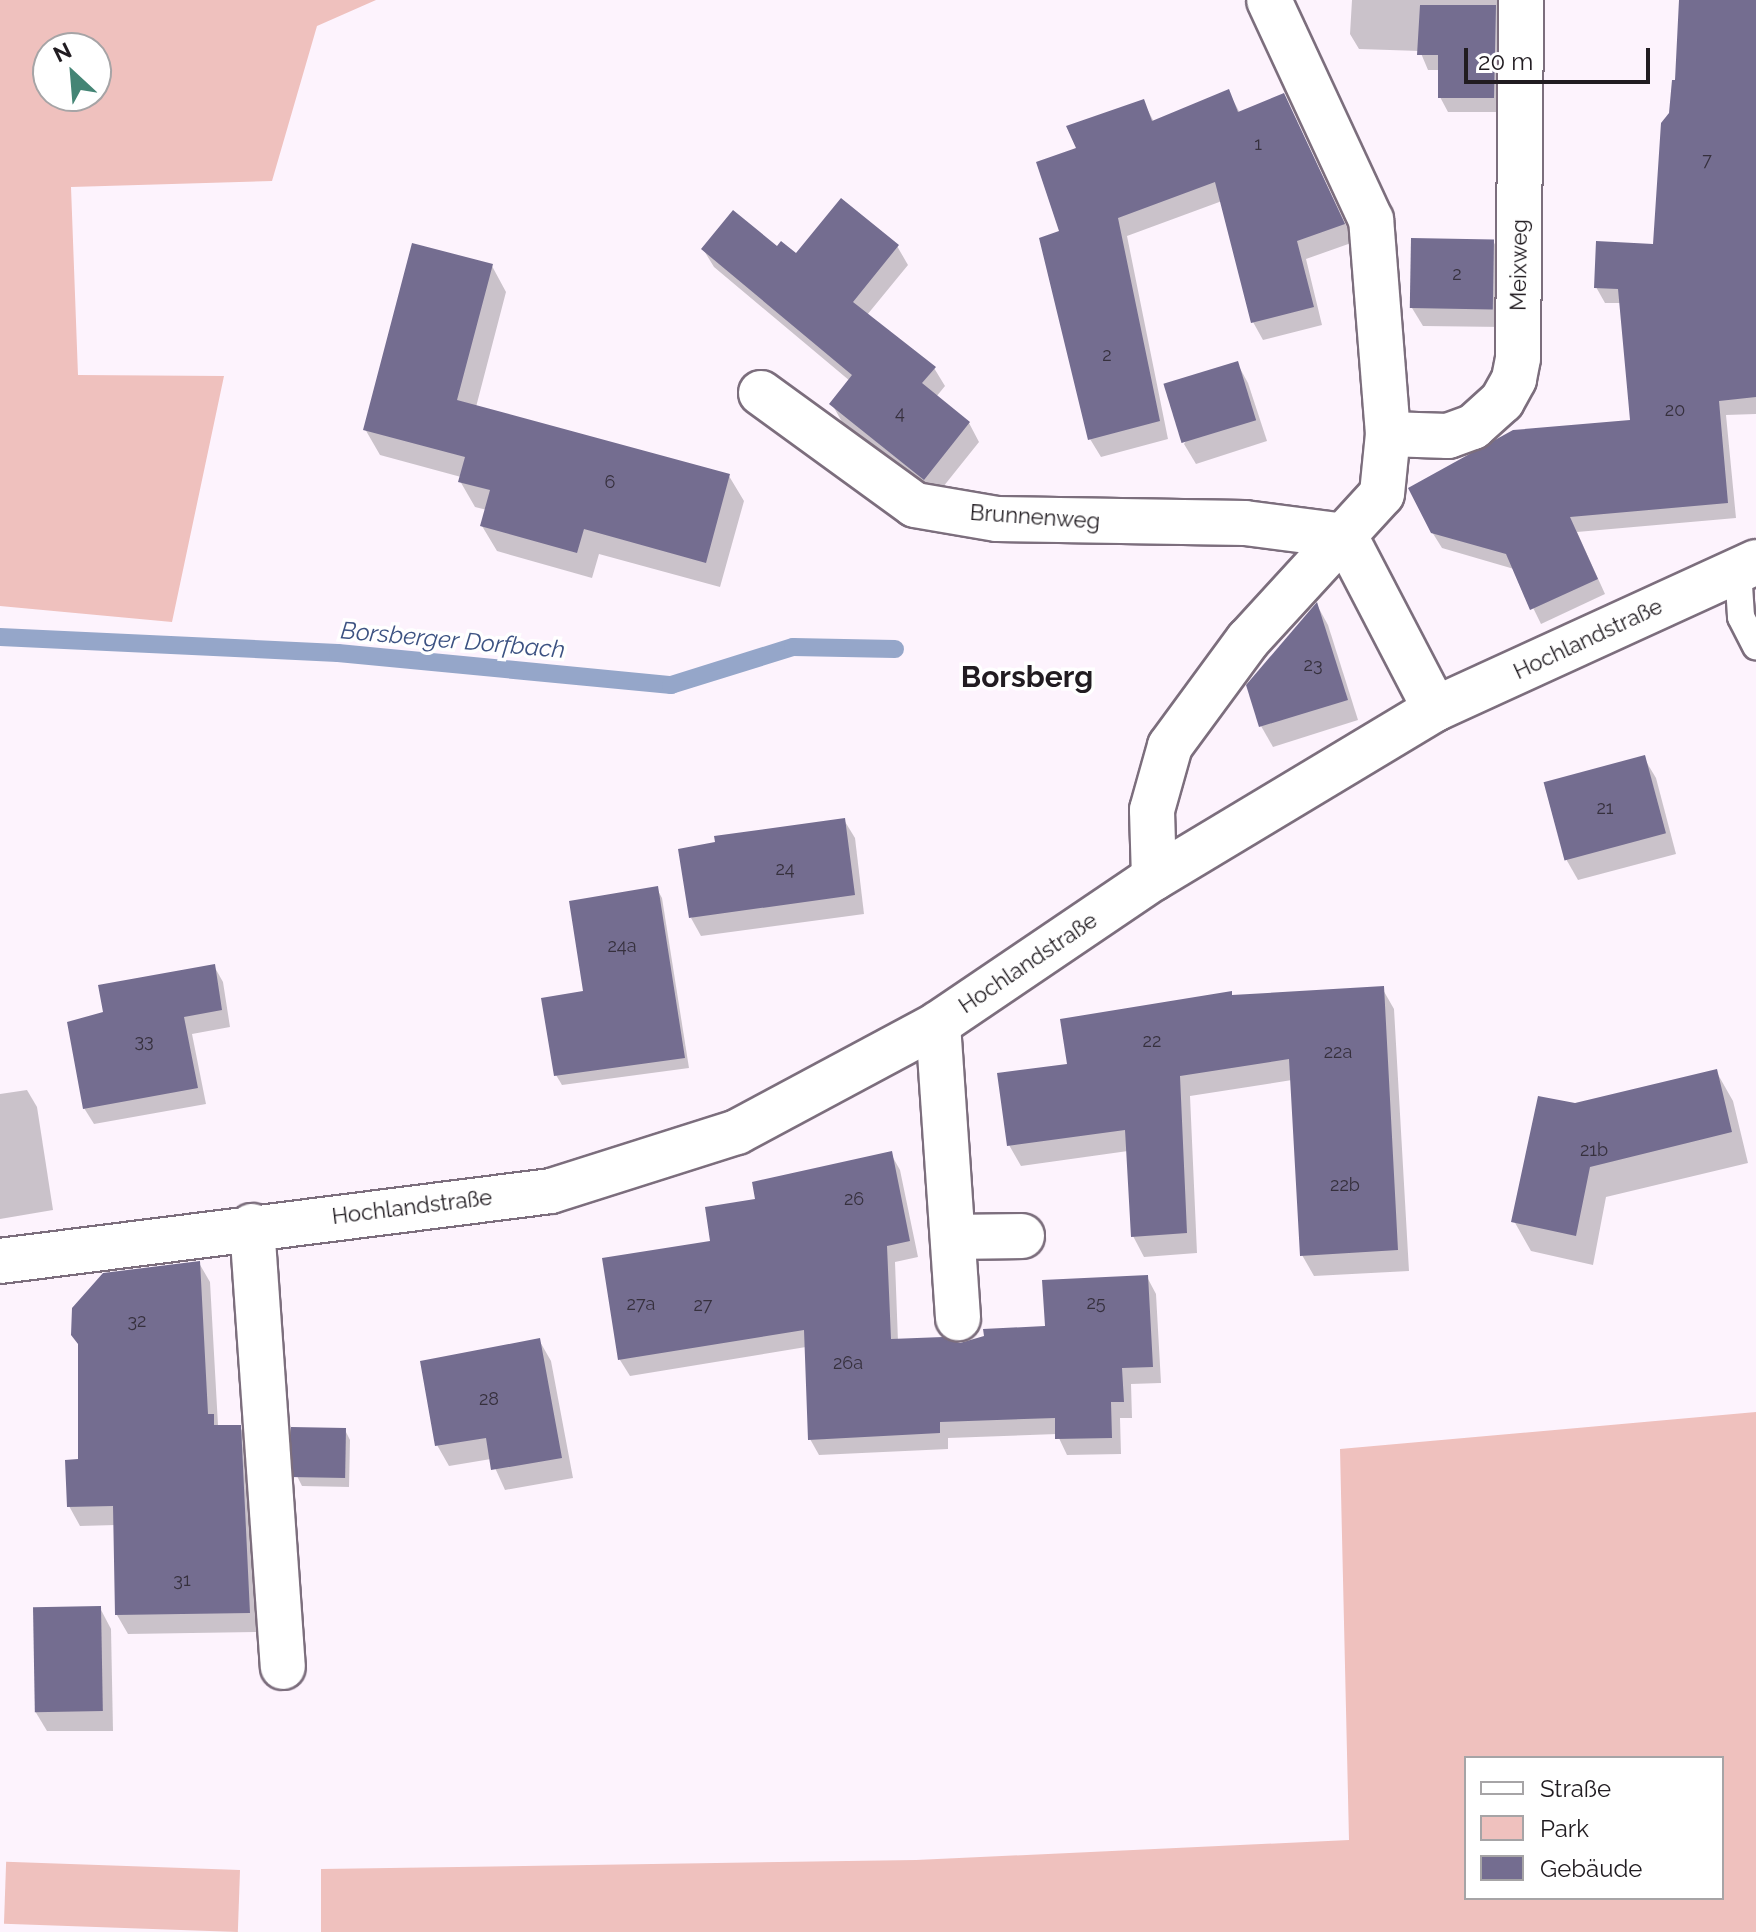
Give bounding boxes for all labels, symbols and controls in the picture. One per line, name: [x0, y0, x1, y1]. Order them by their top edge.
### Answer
north arrow: [32, 32, 112, 112]
scale bar: [1468, 32, 1654, 82]
text: N: [49, 37, 76, 68]
text: 20 m: [1478, 47, 1533, 76]
house number: 1: [1254, 133, 1262, 155]
house number: 7: [1702, 149, 1712, 171]
street label: Meixweg: [1505, 219, 1533, 311]
house number: 2: [1452, 263, 1462, 285]
house number: 2: [1102, 344, 1112, 366]
house number: 20: [1665, 399, 1685, 421]
house number: 4: [895, 402, 905, 424]
house number: 6: [605, 471, 615, 493]
street label: Brunnenweg: [969, 499, 1101, 535]
street label: Hochlandstraße: [1509, 593, 1667, 685]
water label: Borsberger Dorfbach: [339, 616, 567, 664]
house number: 23: [1304, 654, 1322, 676]
district label: Borsberg: [961, 659, 1093, 695]
house number: 21: [1596, 797, 1614, 819]
house number: 24: [775, 858, 795, 880]
street label: Hochlandstraße: [954, 907, 1102, 1019]
house number: 24a: [607, 935, 637, 957]
house number: 33: [134, 1030, 154, 1052]
house number: 22: [1143, 1030, 1161, 1052]
house number: 22a: [1324, 1041, 1352, 1063]
house number: 21b: [1580, 1139, 1608, 1161]
house number: 22b: [1330, 1174, 1360, 1196]
street label: Hochlandstraße: [330, 1184, 494, 1230]
house number: 26: [844, 1188, 864, 1210]
house number: 25: [1086, 1292, 1106, 1314]
house number: 27a: [627, 1293, 655, 1315]
house number: 27: [693, 1294, 713, 1316]
house number: 32: [128, 1310, 146, 1332]
house number: 26a: [833, 1352, 863, 1374]
house number: 28: [479, 1388, 499, 1410]
house number: 31: [173, 1569, 191, 1591]
legend: [1464, 1756, 1724, 1900]
text: Straße: [1540, 1774, 1611, 1803]
text: Park: [1540, 1814, 1589, 1843]
text: Gebäude: [1540, 1854, 1642, 1883]

